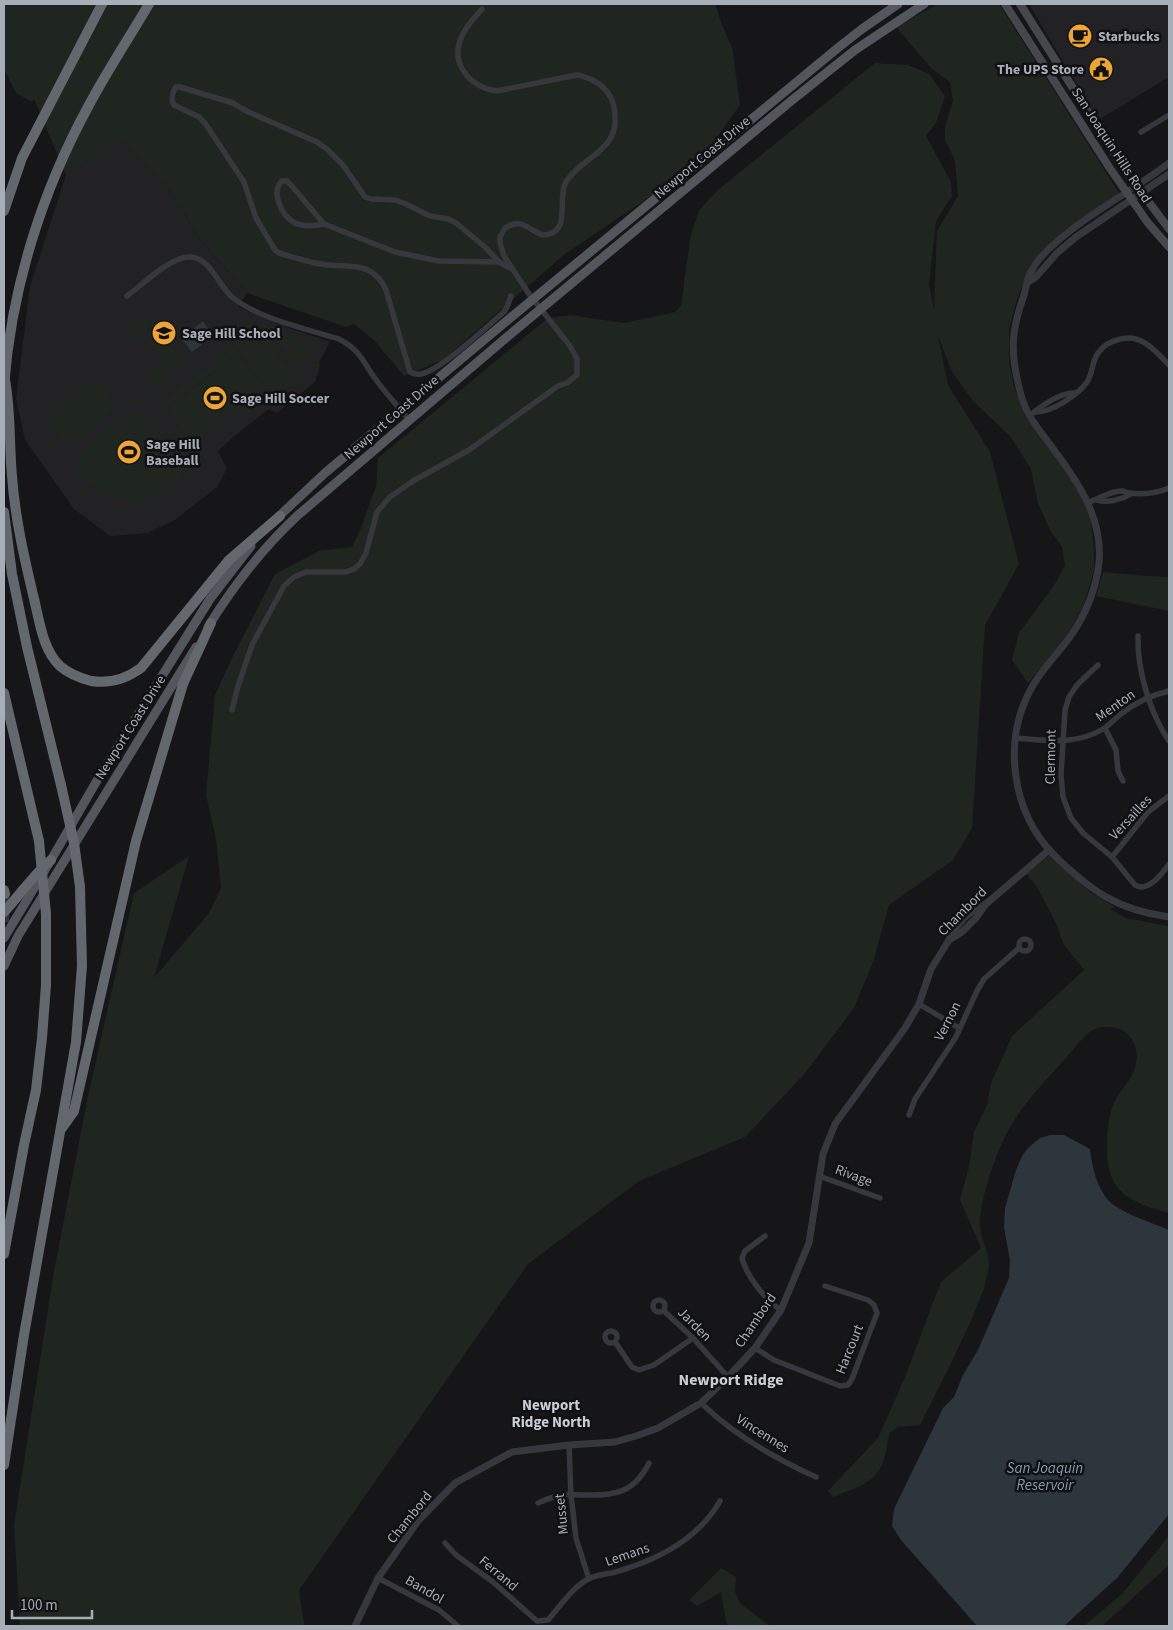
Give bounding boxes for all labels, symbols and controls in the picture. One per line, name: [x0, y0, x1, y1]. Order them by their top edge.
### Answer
cafe icon: Starbucks: [1067, 23, 1093, 49]
place label: Starbucks: [1098, 27, 1160, 47]
public building icon: The UPS Store: [1088, 56, 1114, 82]
place label: The UPS Store: [997, 60, 1084, 80]
street label: San Joaquin Hills Road: [1066, 84, 1156, 207]
street label: Newport Coast Drive: [650, 112, 755, 204]
school or university icon: Sage Hill School: [151, 320, 177, 346]
place label: Sage Hill School: [182, 324, 280, 344]
street label: Newport Coast Drive: [340, 371, 443, 465]
sports icon: Sage Hill Soccer: [202, 385, 228, 411]
place label: Sage Hill Soccer: [232, 389, 330, 409]
place label: Sage Hill Baseball: [146, 435, 200, 471]
sports icon: Sage Hill Baseball: [116, 439, 142, 465]
street label: Newport Coast Drive: [91, 671, 171, 784]
street label: Menton: [1092, 685, 1140, 727]
street label: Clermont: [1041, 729, 1061, 785]
street label: Versailles: [1105, 791, 1157, 845]
street label: Chambord: [934, 883, 992, 941]
street label: Vernon: [930, 998, 966, 1045]
street label: Rivage: [832, 1160, 875, 1192]
street label: Chambord: [730, 1289, 781, 1352]
street label: Jarden: [673, 1303, 716, 1346]
street label: Harcourt: [831, 1321, 869, 1377]
district label: Newport Ridge: [679, 1369, 783, 1391]
district label: Newport Ridge North: [511, 1395, 591, 1433]
street label: Vincennes: [732, 1410, 793, 1458]
water label: San Joaquin Reservoir: [1007, 1458, 1083, 1496]
street label: Chambord: [382, 1487, 437, 1548]
street label: Musset: [550, 1492, 574, 1535]
street label: Lemans: [602, 1538, 652, 1572]
street label: Ferrand: [474, 1551, 522, 1596]
street label: Bandol: [401, 1571, 448, 1609]
scale bar: [12, 1588, 92, 1620]
text: 100 m: [20, 1595, 58, 1616]

